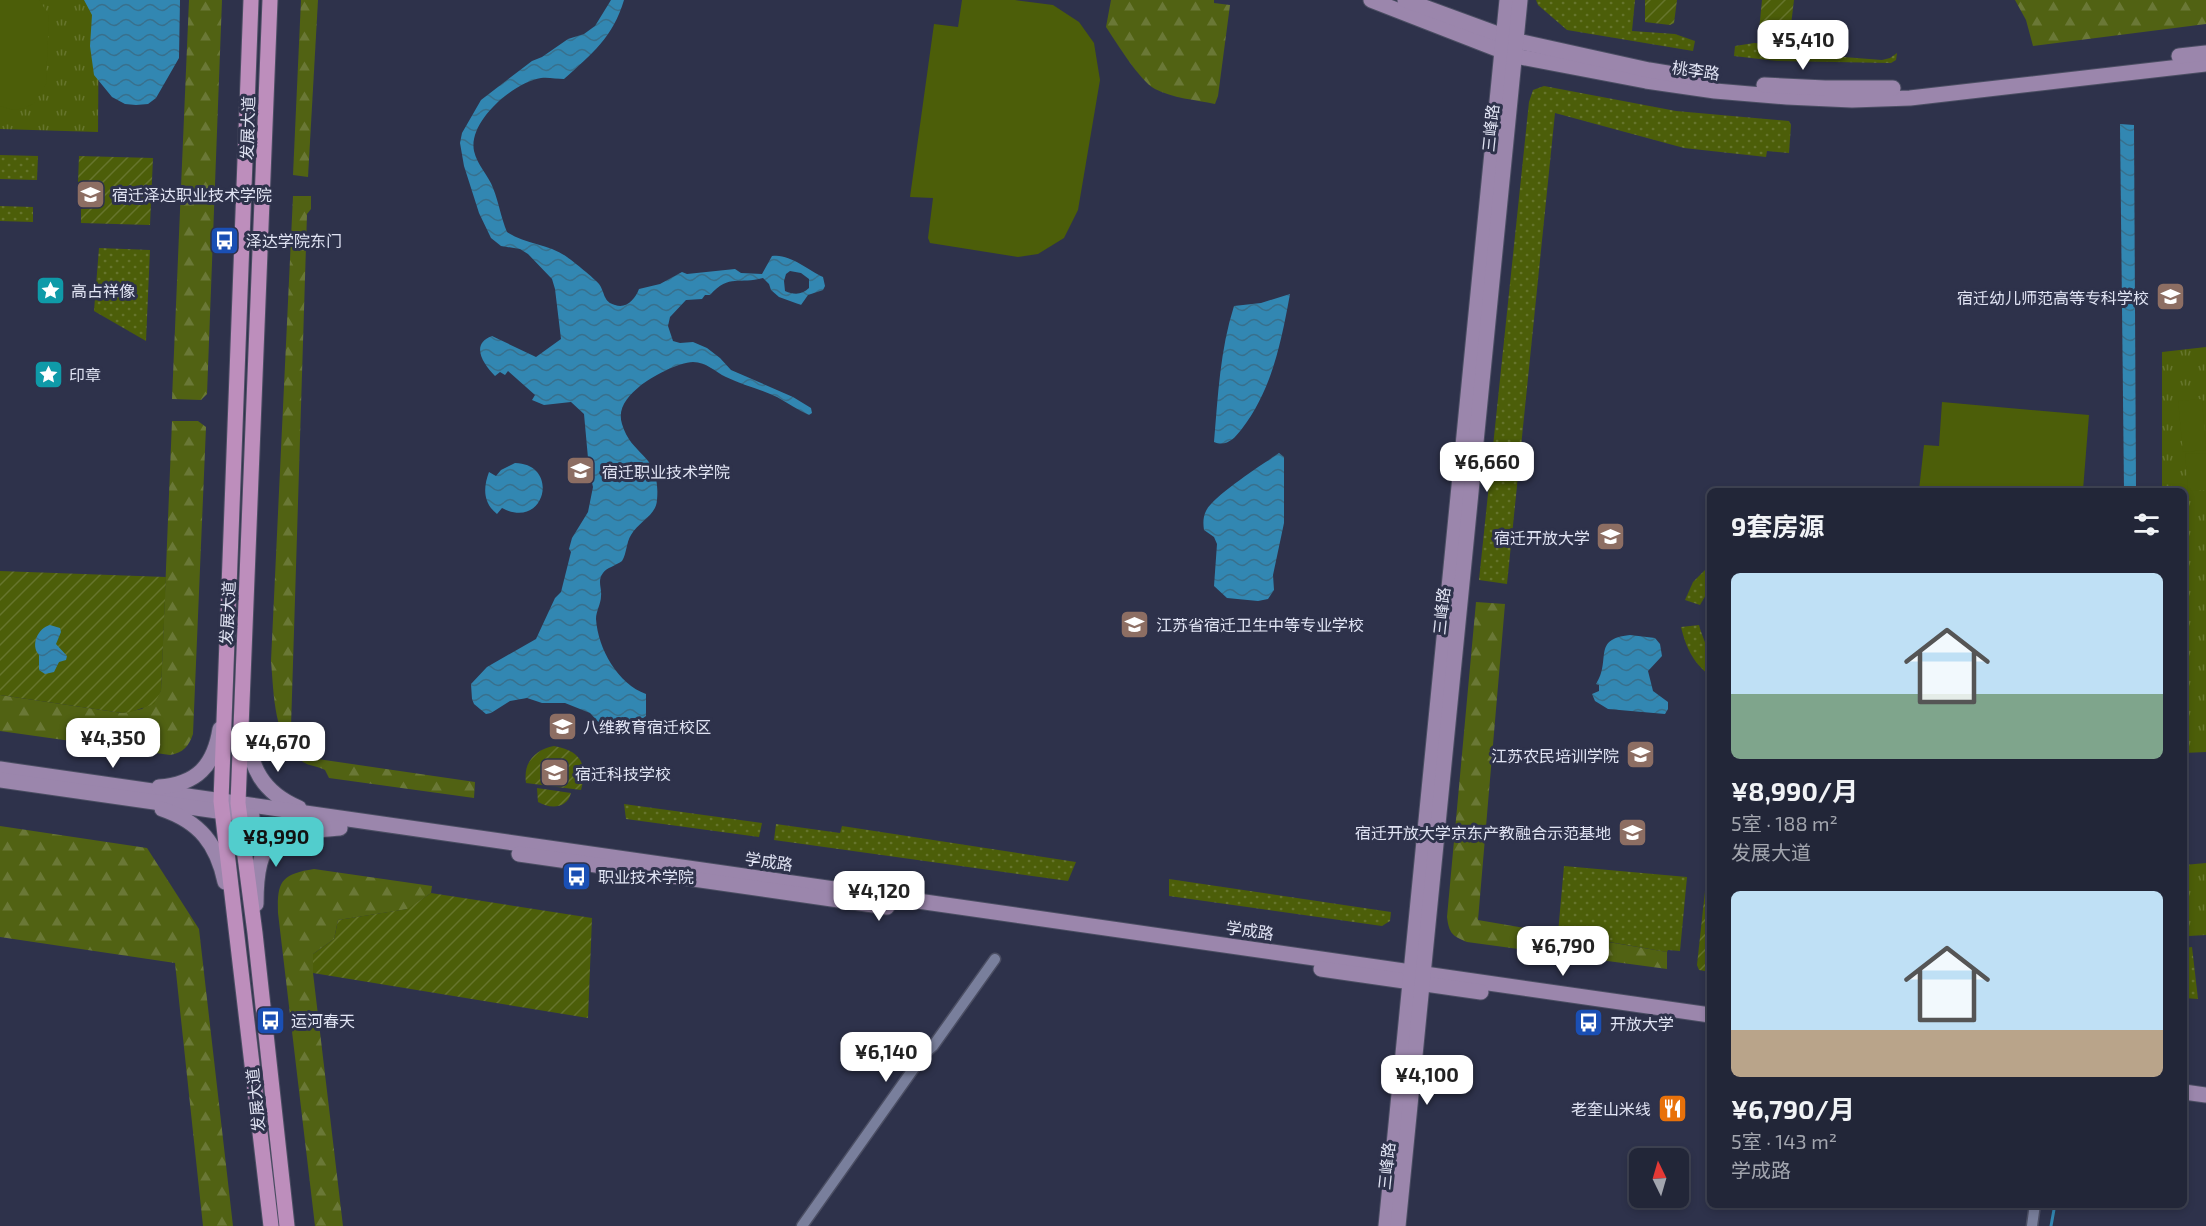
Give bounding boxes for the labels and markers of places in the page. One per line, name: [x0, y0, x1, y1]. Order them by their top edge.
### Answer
pin: ¥5,410: [1754, 20, 1852, 71]
school or university icon: 宿迁泽达职业技术学院: [75, 178, 107, 210]
place label: 宿迁泽达职业技术学院: [112, 185, 272, 204]
bus stop icon: 泽达学院东门: [209, 224, 241, 256]
place label: 泽达学院东门: [246, 231, 342, 250]
place icon: 高占祥像: [34, 274, 66, 306]
place label: 高占祥像: [71, 281, 135, 300]
school or university icon: 宿迁幼儿师范高等专科学校: [2154, 281, 2186, 313]
place label: 宿迁幼儿师范高等专科学校: [1957, 288, 2149, 307]
place icon: 印章: [32, 358, 64, 390]
place label: 印章: [69, 365, 101, 384]
pin: ¥6,660: [1438, 442, 1536, 493]
school or university icon: 宿迁职业技术学院: [565, 455, 597, 487]
place label: 宿迁职业技术学院: [602, 462, 730, 481]
school or university icon: 宿迁开放大学: [1595, 521, 1627, 553]
place label: 宿迁开放大学: [1494, 528, 1590, 547]
school or university icon: 江苏省宿迁卫生中等专业学校: [1119, 608, 1151, 640]
place label: 江苏省宿迁卫生中等专业学校: [1156, 615, 1364, 634]
school or university icon: 八维教育宿迁校区: [546, 710, 578, 742]
place label: 八维教育宿迁校区: [583, 717, 711, 736]
pin: ¥4,350: [64, 718, 162, 769]
pin: ¥4,670: [229, 722, 327, 773]
school or university icon: 江苏农民培训学院: [1624, 739, 1656, 771]
place label: 江苏农民培训学院: [1491, 746, 1619, 765]
school or university icon: 宿迁科技学校: [538, 757, 570, 789]
place label: 宿迁科技学校: [575, 764, 671, 783]
school or university icon: 宿迁开放大学京东产教融合示范基地: [1616, 816, 1648, 848]
pin: ¥8,990: [227, 817, 325, 868]
place label: 宿迁开放大学京东产教融合示范基地: [1355, 823, 1611, 842]
bus stop icon: 职业技术学院: [561, 860, 593, 892]
place label: 职业技术学院: [598, 867, 694, 886]
pin: ¥4,120: [830, 871, 928, 922]
pin: ¥6,790: [1514, 926, 1612, 977]
bus stop icon: 运河春天: [254, 1004, 286, 1036]
bus stop icon: 开放大学: [1573, 1007, 1605, 1039]
place label: 运河春天: [291, 1011, 355, 1030]
place label: 开放大学: [1610, 1014, 1674, 1033]
pin: ¥6,140: [837, 1032, 935, 1083]
pin: ¥4,100: [1378, 1055, 1476, 1106]
restaurant icon: 老奎山米线: [1656, 1092, 1688, 1124]
place label: 老奎山米线: [1571, 1099, 1651, 1118]

